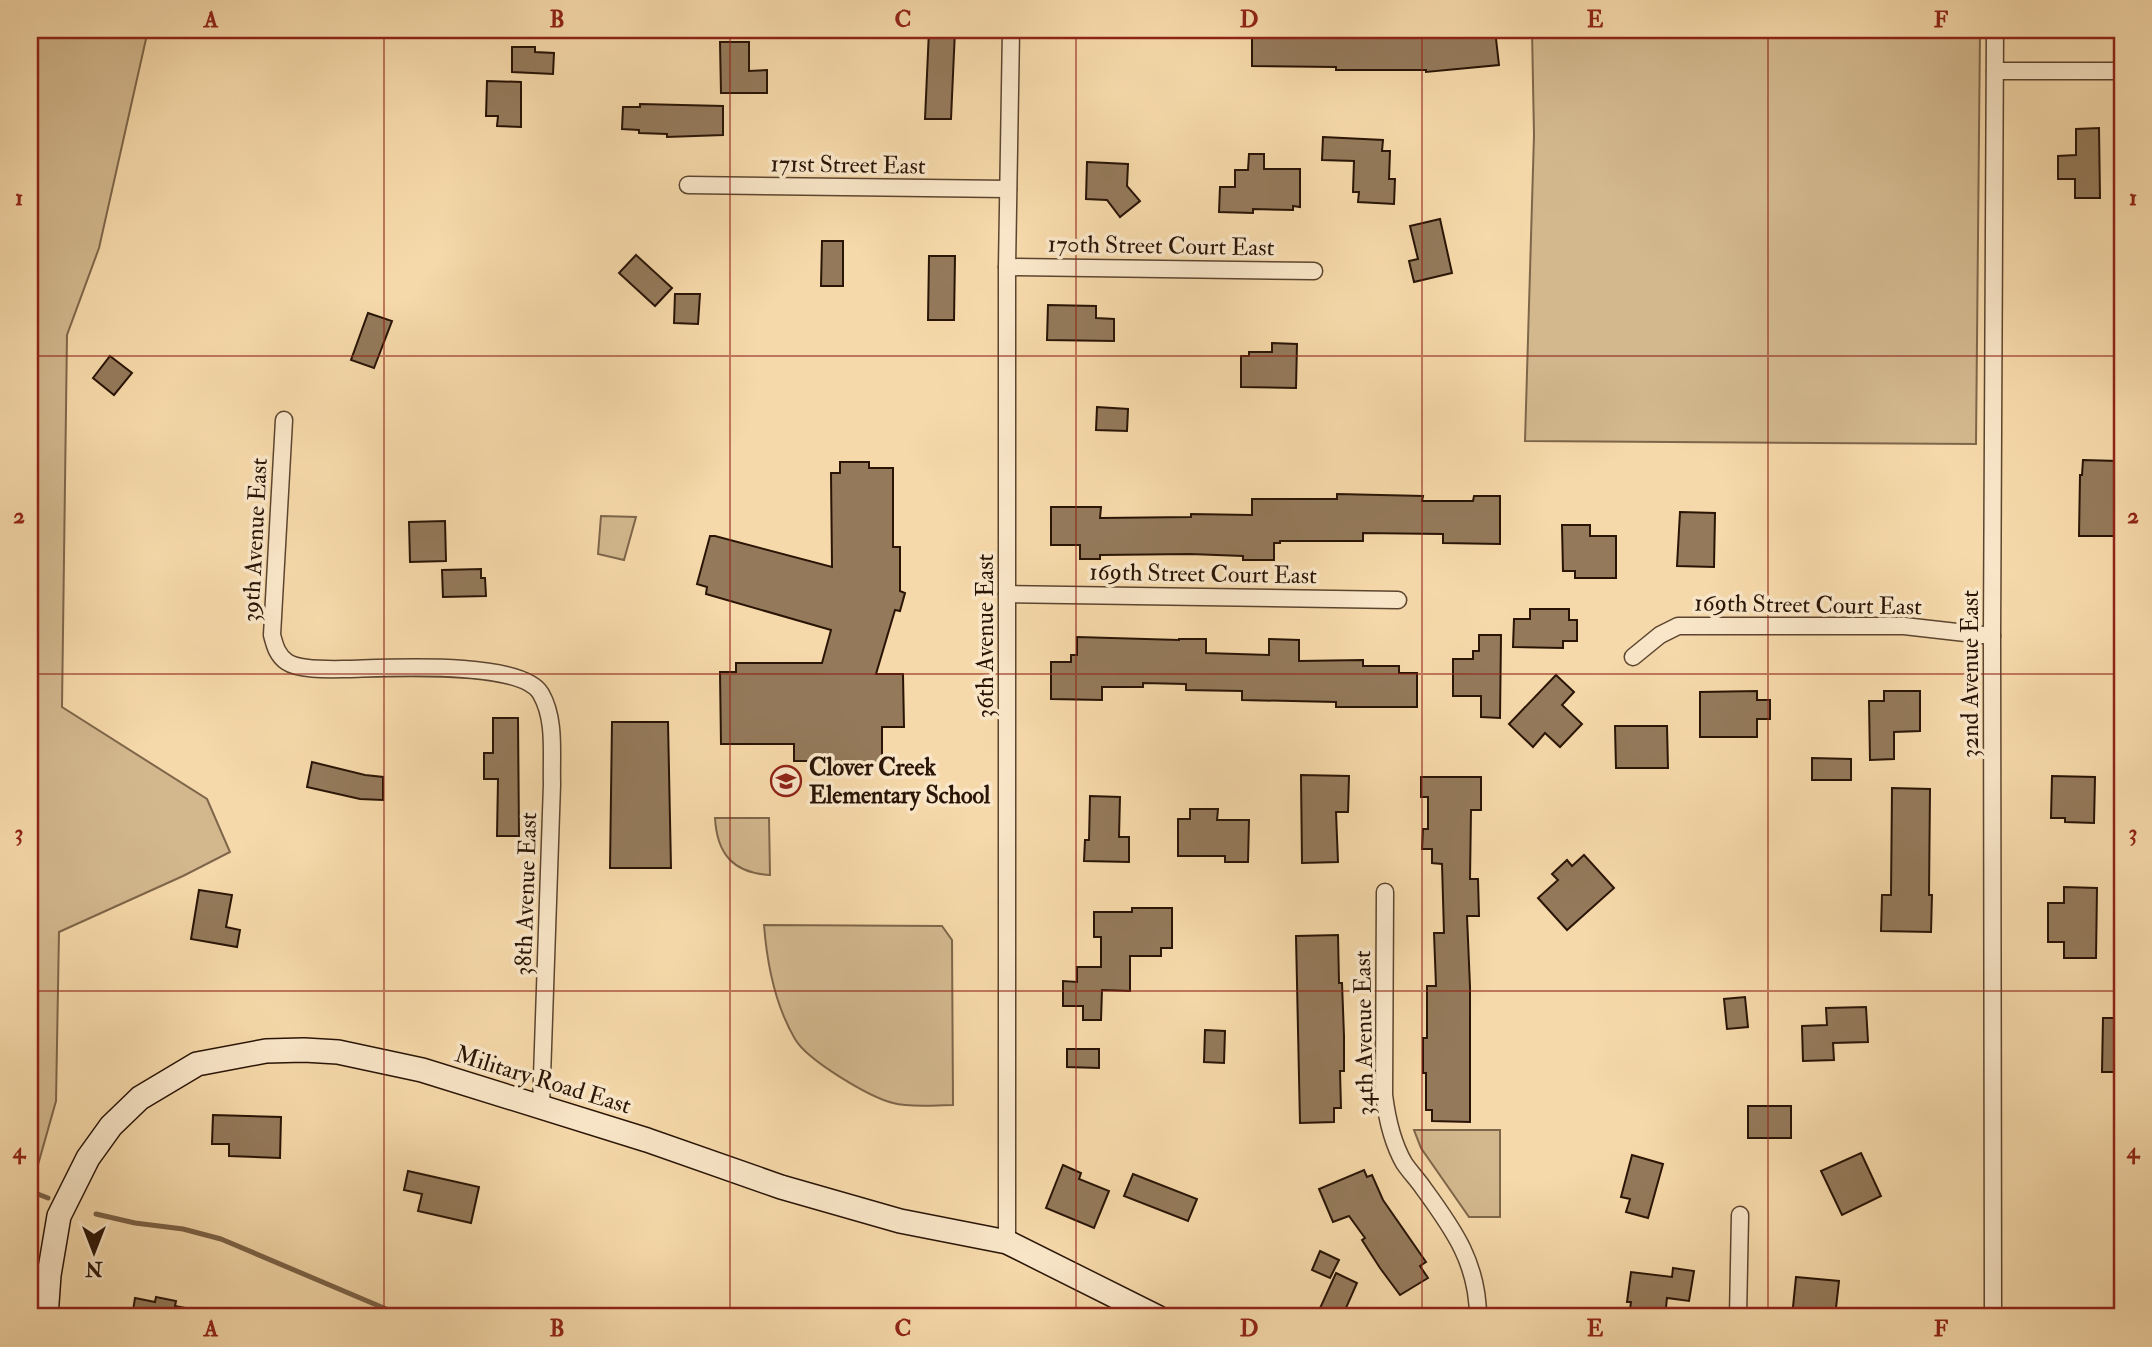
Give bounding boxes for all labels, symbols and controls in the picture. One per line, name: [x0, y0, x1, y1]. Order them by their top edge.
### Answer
text: A: [203, 5, 219, 34]
text: B: [549, 5, 565, 34]
text: C: [895, 5, 911, 34]
text: D: [1240, 5, 1258, 34]
text: E: [1587, 5, 1604, 34]
text: F: [1934, 5, 1949, 34]
street label: 171st Street East: [770, 148, 926, 182]
text: 1: [15, 183, 23, 212]
text: 1: [2129, 183, 2137, 212]
street label: 170th Street Court East: [1047, 229, 1275, 263]
street label: 39th Avenue East: [235, 457, 275, 623]
text: 2: [13, 501, 25, 530]
text: 2: [2127, 501, 2139, 530]
street label: 36th Avenue East: [970, 554, 1001, 718]
street label: 169th Street Court East: [1089, 557, 1317, 591]
street label: 169th Street Court East: [1694, 588, 1922, 622]
street label: 32nd Avenue East: [1955, 590, 1986, 758]
place label: Clover Creek Elementary School: [809, 752, 991, 811]
school or university icon: Clover Creek Elementary School: [769, 764, 803, 798]
street label: 38th Avenue East: [508, 812, 544, 976]
text: 3: [15, 818, 23, 847]
text: 3: [2129, 818, 2137, 847]
street label: 34th Avenue East: [1347, 950, 1381, 1116]
street label: Military Road East: [451, 1038, 635, 1122]
text: 4: [12, 1136, 27, 1165]
text: 4: [2126, 1136, 2141, 1165]
north arrow: [60, 1218, 130, 1288]
text: N: [85, 1256, 104, 1280]
text: A: [203, 1314, 219, 1343]
text: B: [549, 1314, 565, 1343]
text: C: [895, 1314, 911, 1343]
text: D: [1240, 1314, 1258, 1343]
text: E: [1587, 1314, 1604, 1343]
text: F: [1934, 1314, 1949, 1343]

